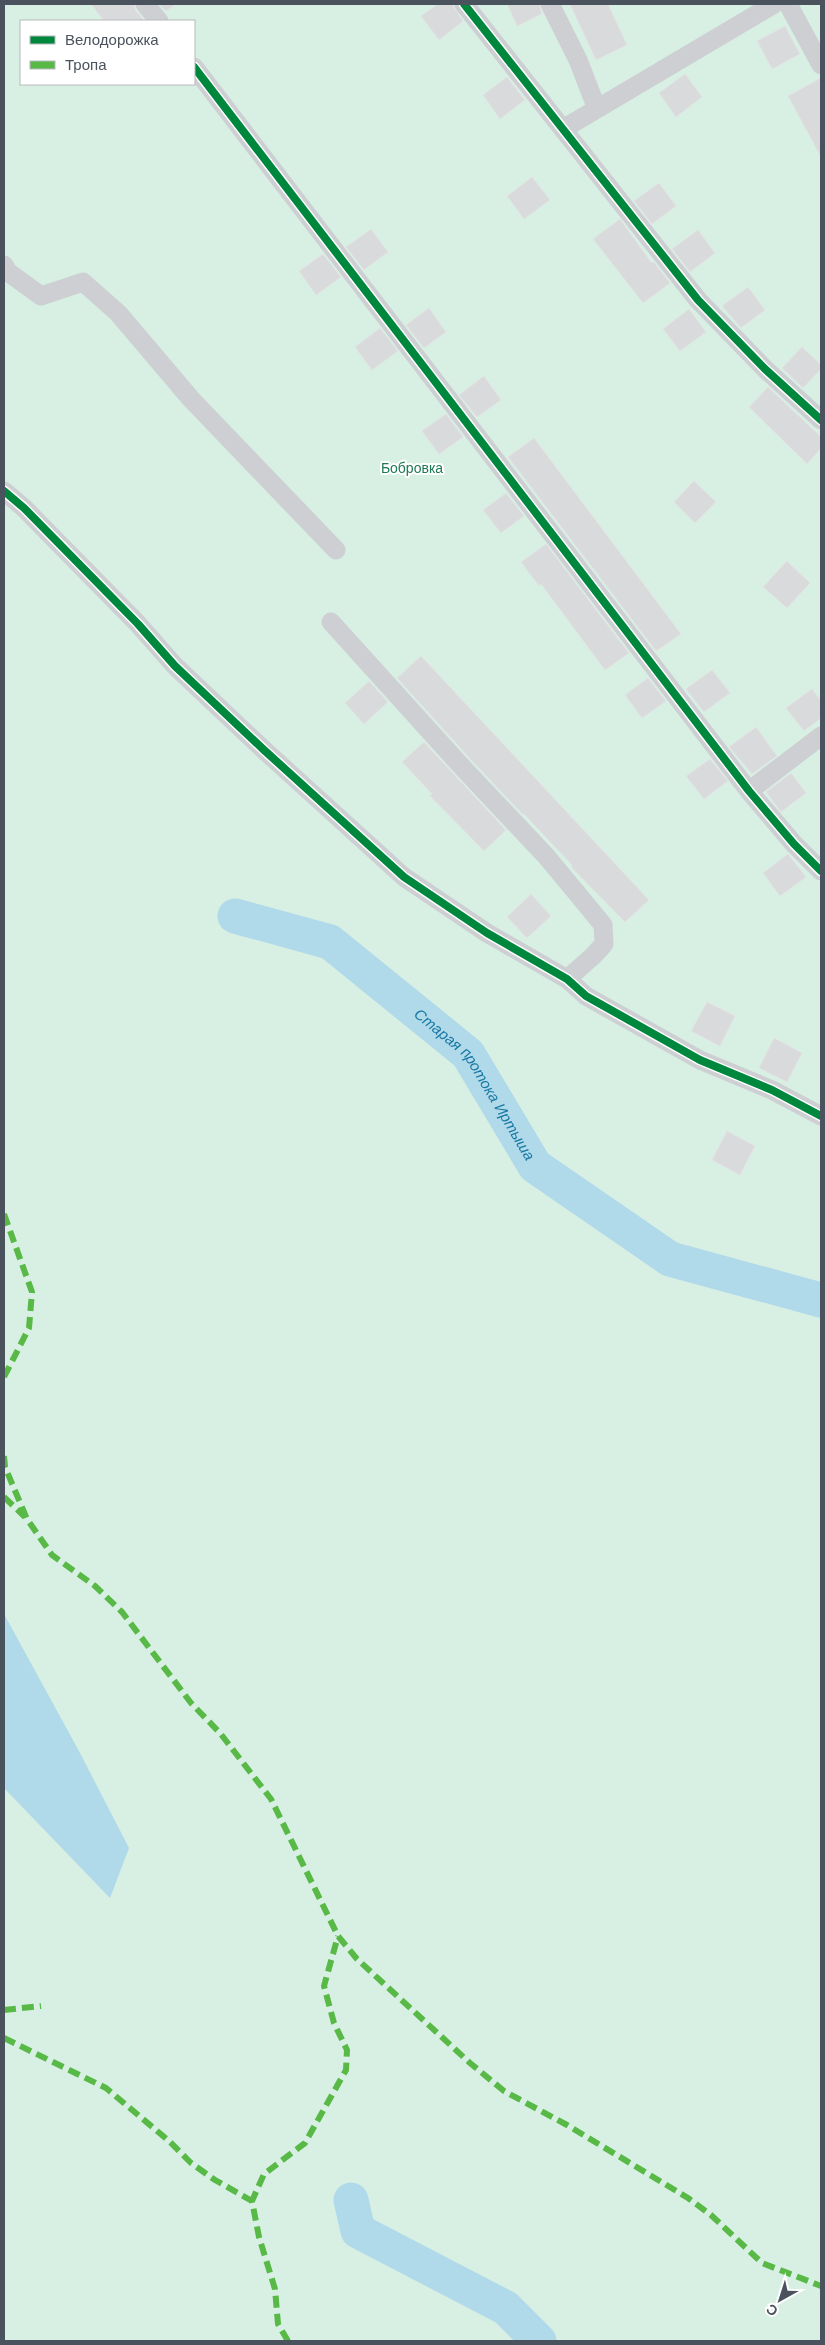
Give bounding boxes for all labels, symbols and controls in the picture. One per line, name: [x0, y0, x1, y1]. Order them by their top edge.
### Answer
legend: [20, 20, 195, 85]
text: Велодорожка: [65, 30, 159, 50]
text: Тропа: [65, 55, 107, 75]
park label: Бобровка: [381, 459, 443, 477]
water label: Старая протока Иртыша: [410, 1004, 539, 1164]
north arrow: [755, 2275, 805, 2325]
text: С: [762, 2300, 781, 2320]

